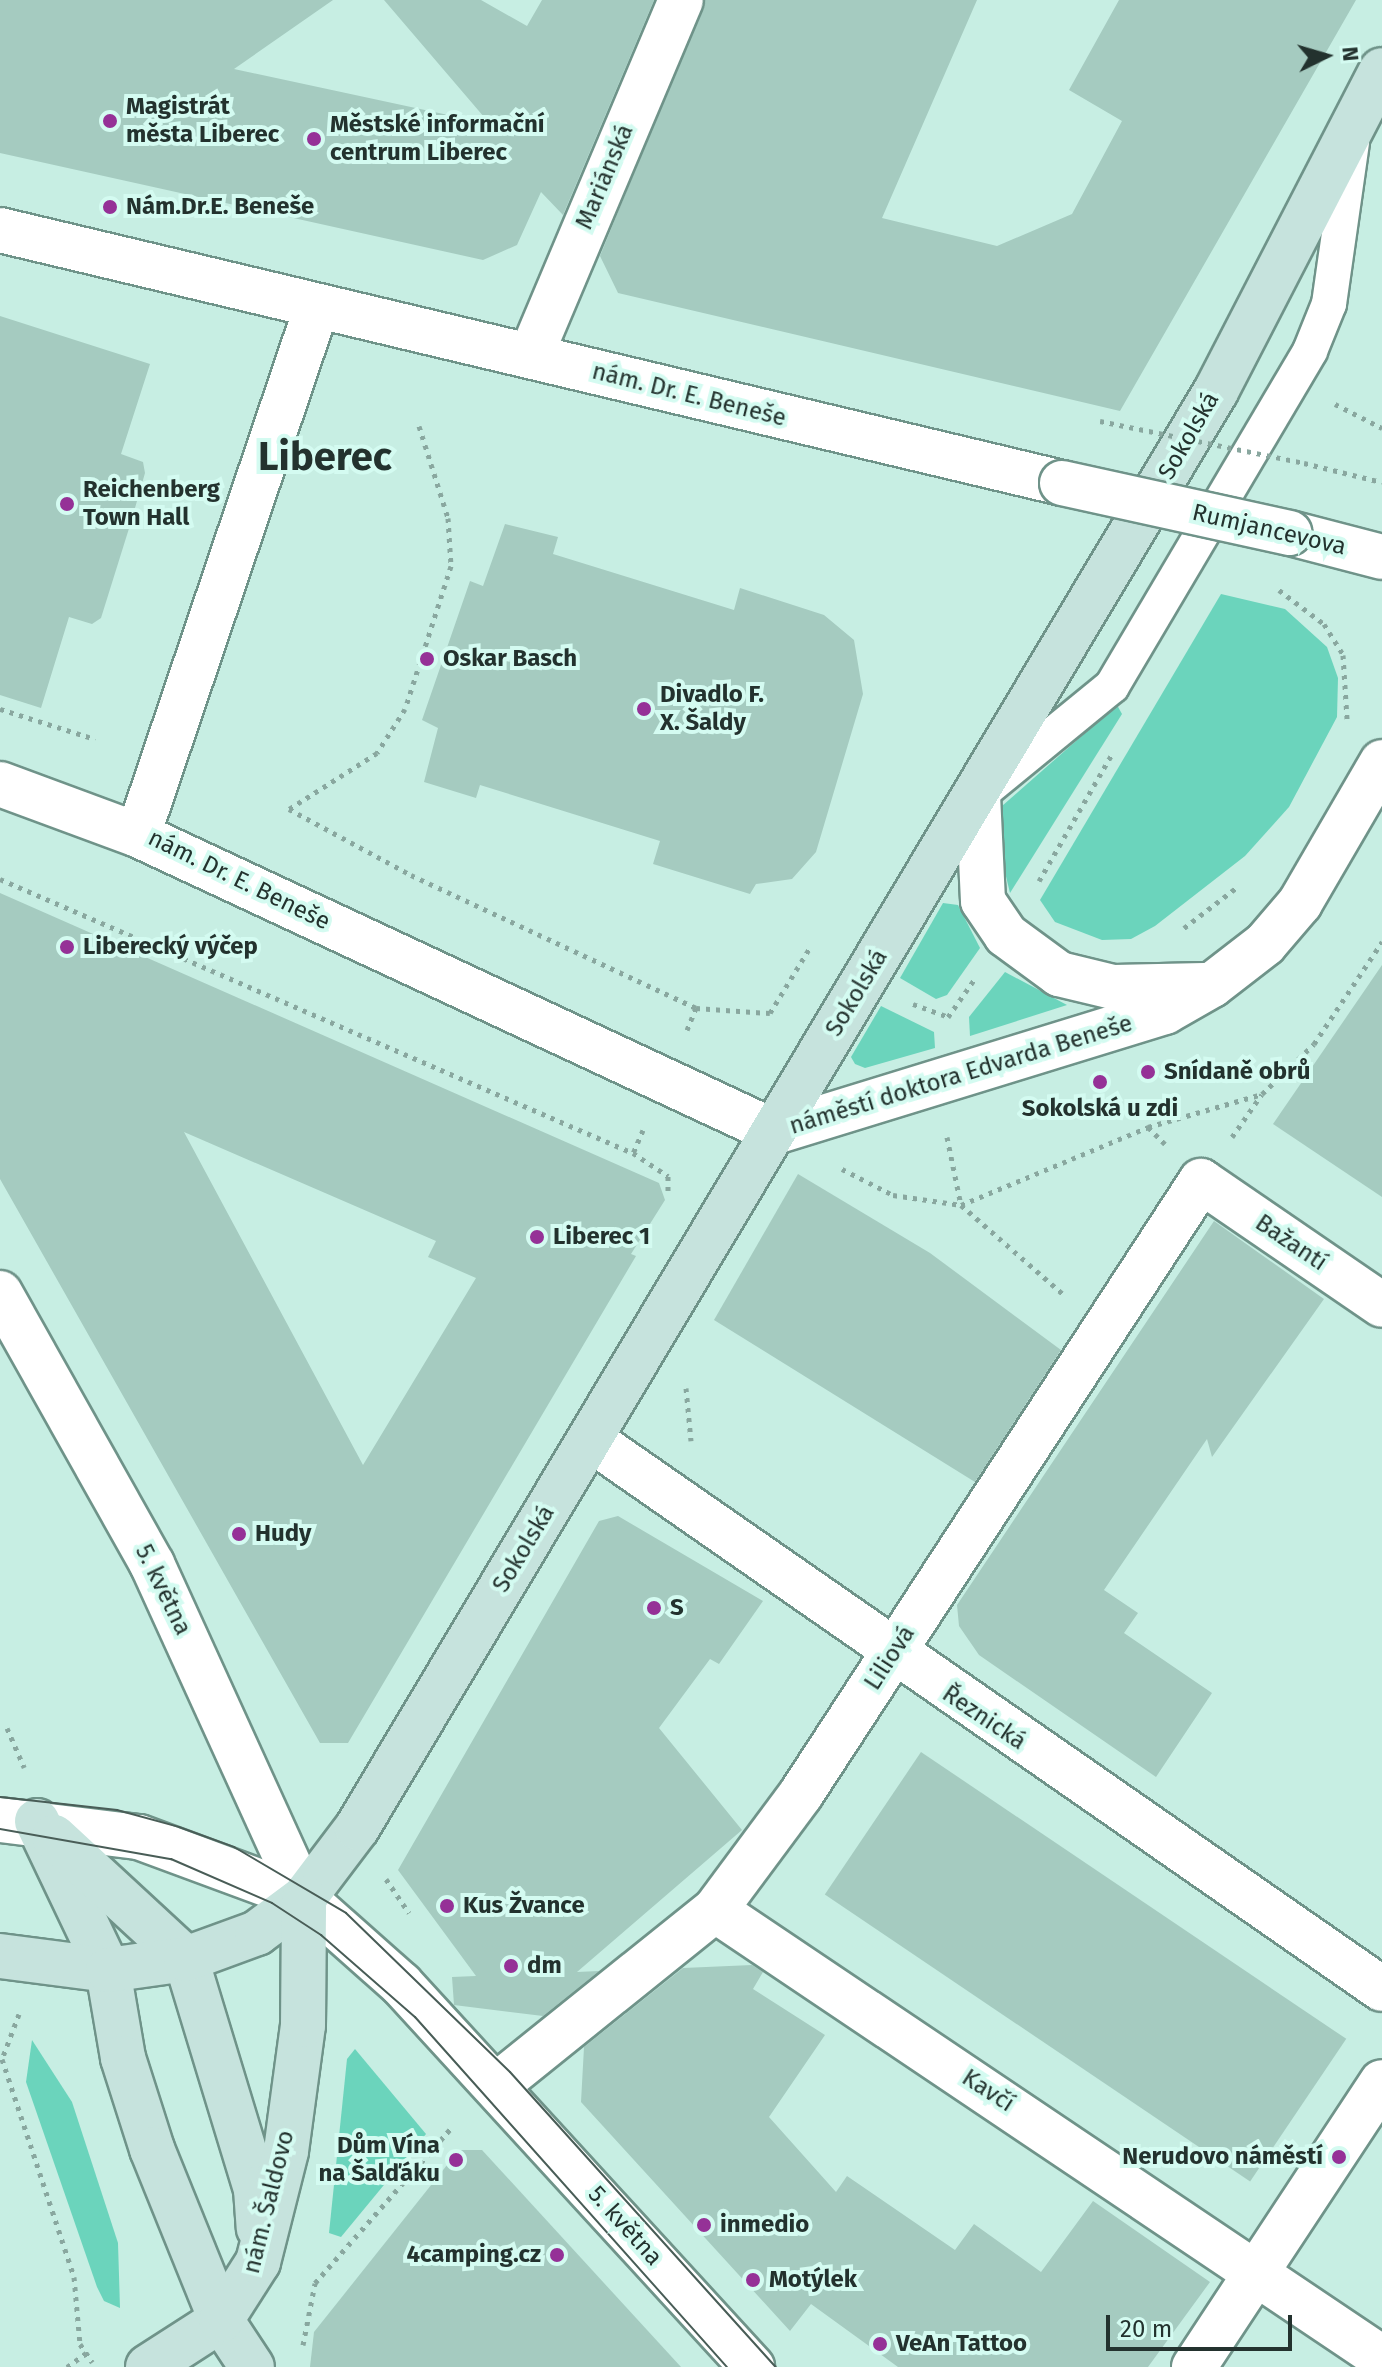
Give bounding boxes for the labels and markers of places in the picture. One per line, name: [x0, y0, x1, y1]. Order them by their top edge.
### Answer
place label: Magistrát města Liberec: [126, 93, 279, 149]
place label: Městské informační centrum Liberec: [330, 111, 545, 167]
marker: Magistrát města Liberec: [101, 112, 119, 130]
marker: Městské informační centrum Liberec: [305, 130, 323, 148]
place label: Nám.Dr.E. Beneše: [126, 193, 314, 221]
marker: Nám.Dr.E. Beneše: [101, 198, 119, 216]
place label: Reichenberg Town Hall: [83, 476, 220, 532]
marker: Reichenberg Town Hall: [58, 495, 76, 513]
place label: Oskar Basch: [443, 645, 577, 673]
marker: Oskar Basch: [418, 650, 436, 668]
place label: Divadlo F. X. Šaldy: [660, 681, 764, 737]
marker: Divadlo F. X. Šaldy: [635, 700, 653, 718]
place label: Liberecký výčep: [83, 933, 258, 961]
marker: Liberecký výčep: [58, 938, 76, 956]
place label: Snídaně obrů: [1164, 1058, 1310, 1086]
marker: Snídaně obrů: [1139, 1063, 1157, 1081]
marker: Sokolská u zdi: [1091, 1073, 1109, 1091]
place label: Sokolská u zdi: [1022, 1095, 1178, 1123]
place label: Liberec 1: [553, 1223, 650, 1251]
marker: Liberec 1: [528, 1228, 546, 1246]
place label: Hudy: [255, 1520, 312, 1548]
marker: Hudy: [230, 1525, 248, 1543]
place label: S: [670, 1594, 684, 1622]
marker: S: [645, 1599, 663, 1617]
place label: Kus Žvance: [463, 1892, 585, 1920]
marker: Kus Žvance: [438, 1897, 456, 1915]
place label: dm: [527, 1952, 562, 1980]
marker: dm: [502, 1957, 520, 1975]
place label: Dům Vína na Šalďáku: [318, 2132, 440, 2188]
place label: Nerudovo náměstí: [1122, 2143, 1323, 2171]
marker: Nerudovo náměstí: [1330, 2148, 1348, 2166]
marker: Dům Vína na Šalďáku: [447, 2151, 465, 2169]
place label: inmedio: [720, 2211, 809, 2239]
marker: inmedio: [695, 2216, 713, 2234]
place label: 4camping.cz: [407, 2241, 541, 2269]
marker: 4camping.cz: [548, 2246, 566, 2264]
place label: Motýlek: [769, 2266, 857, 2294]
marker: Motýlek: [744, 2271, 762, 2289]
place label: VeAn Tattoo: [896, 2330, 1027, 2358]
marker: VeAn Tattoo: [871, 2335, 889, 2353]

